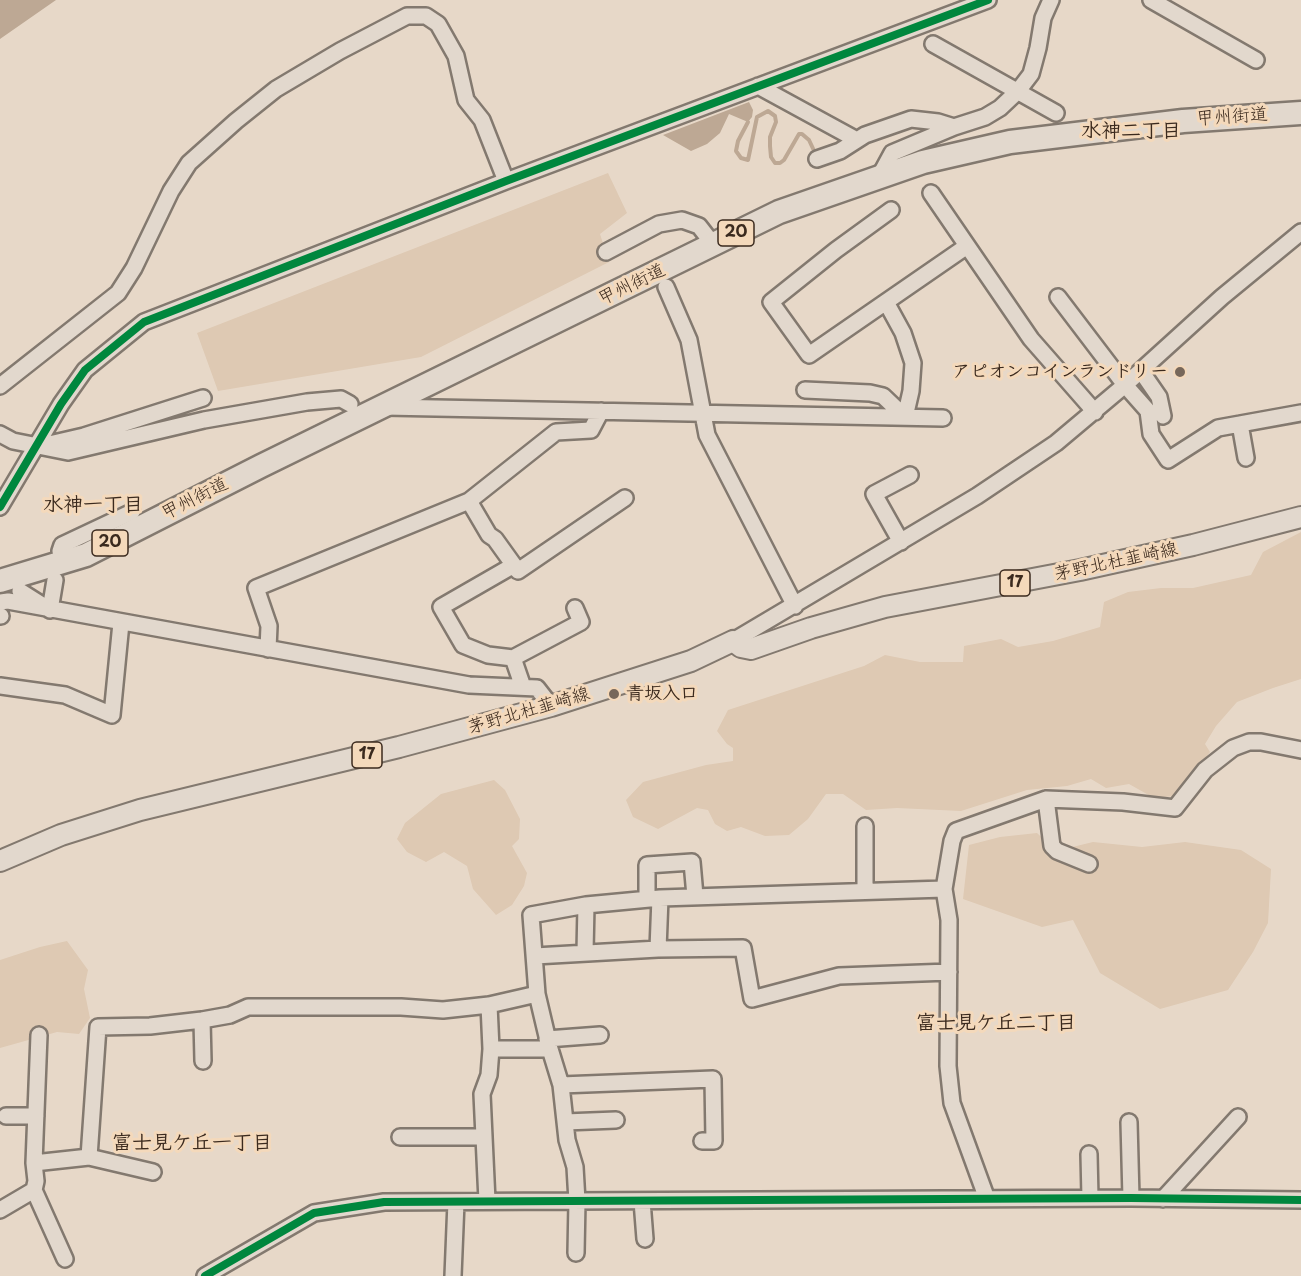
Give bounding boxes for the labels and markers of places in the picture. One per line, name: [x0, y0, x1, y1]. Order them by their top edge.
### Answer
place label: アピオンコインランドリー: [952, 361, 1168, 383]
marker: アピオンコインランドリー: [1173, 365, 1187, 379]
place label: 青坂入口: [626, 683, 698, 705]
marker: 青坂入口: [607, 687, 621, 701]

